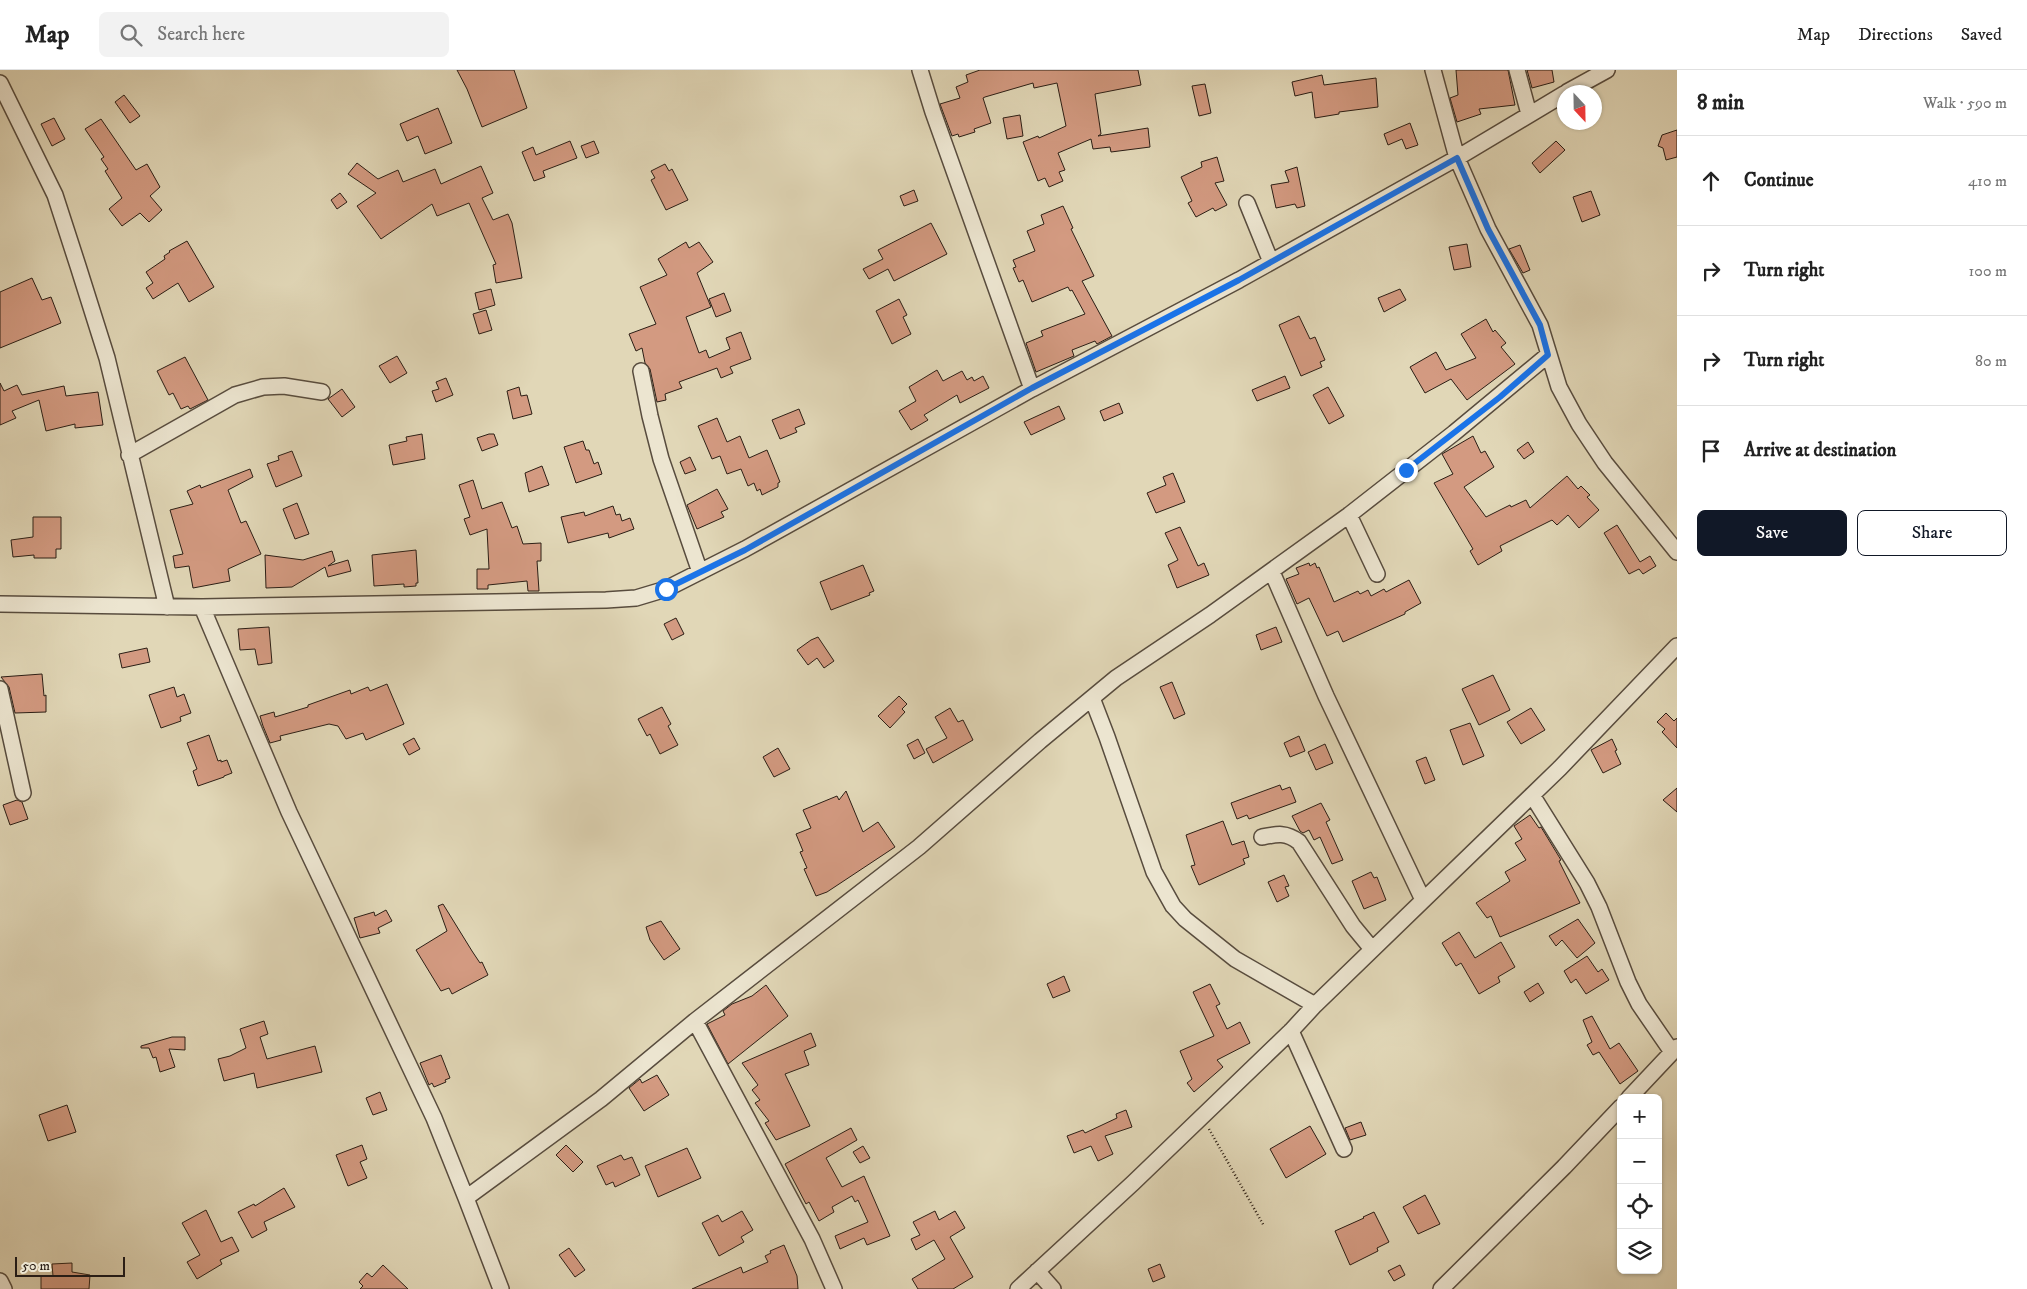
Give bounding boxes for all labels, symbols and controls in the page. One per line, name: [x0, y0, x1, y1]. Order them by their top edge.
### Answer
search box: [99, 12, 449, 57]
text: Map: [25, 20, 69, 50]
icon: search: [117, 21, 145, 49]
text: Search here: [157, 23, 245, 46]
text: Map: [1797, 24, 1830, 46]
text: Directions: [1858, 24, 1933, 46]
text: Saved: [1961, 24, 2002, 46]
north arrow: [1557, 85, 1602, 130]
text: 8 min: [1697, 90, 1744, 116]
text: Walk · 590 m: [1923, 93, 2007, 113]
icon: ahead: [1697, 167, 1725, 195]
text: Continue: [1744, 169, 1814, 192]
text: 410 m: [1968, 171, 2007, 191]
icon: right: [1697, 257, 1725, 285]
text: Turn right: [1744, 259, 1824, 282]
text: 100 m: [1969, 261, 2007, 281]
icon: right: [1697, 347, 1725, 375]
text: Turn right: [1744, 349, 1824, 372]
text: 80 m: [1975, 351, 2007, 371]
icon: arrive: [1697, 437, 1725, 465]
text: Arrive at destination: [1744, 439, 1896, 462]
route end: [1395, 459, 1418, 482]
button: Save: [1697, 510, 1847, 556]
button: Share: [1857, 510, 2007, 556]
route start: [655, 578, 678, 601]
map controls: [1617, 1094, 1662, 1274]
button: +: [1617, 1094, 1662, 1139]
button: −: [1617, 1139, 1662, 1184]
button: locate: [1617, 1184, 1662, 1229]
button: layers: [1617, 1229, 1662, 1274]
scale bar: [15, 1254, 125, 1277]
text: 50 m: [22, 1257, 50, 1275]

